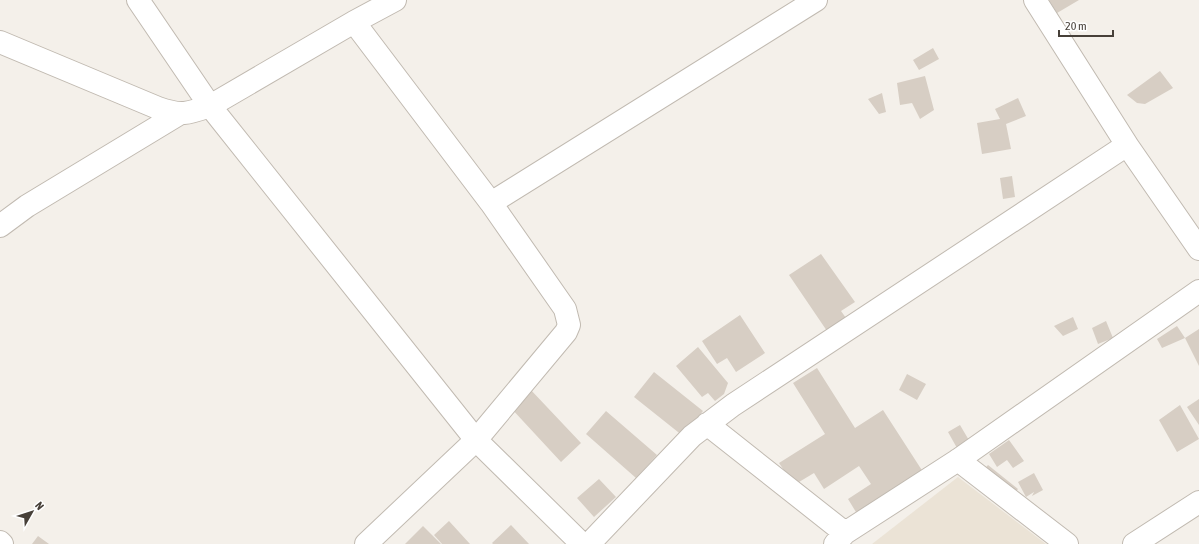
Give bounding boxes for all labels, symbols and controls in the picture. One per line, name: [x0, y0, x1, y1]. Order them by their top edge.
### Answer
scale bar: [1059, 12, 1113, 38]
text: 20 m: [1065, 19, 1087, 33]
north arrow: [12, 492, 52, 532]
text: N: [33, 499, 46, 512]

